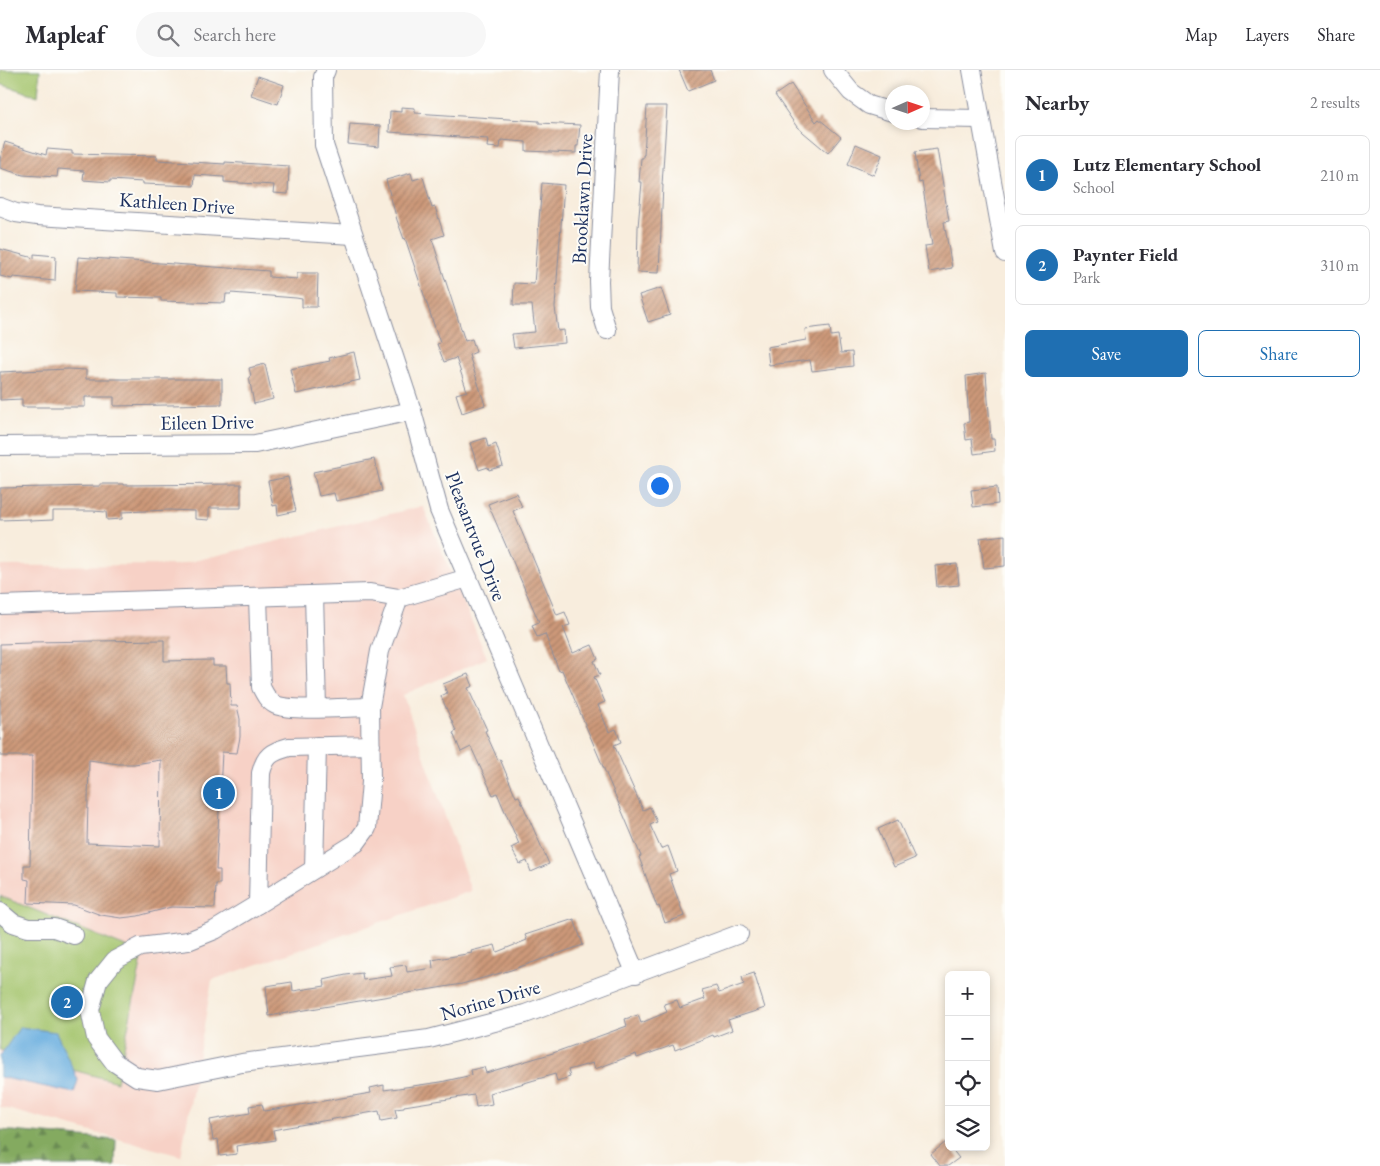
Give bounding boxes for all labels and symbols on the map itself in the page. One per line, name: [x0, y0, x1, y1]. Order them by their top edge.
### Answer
north arrow: [885, 85, 930, 130]
street label: Brooklawn Drive: [566, 133, 598, 265]
street label: Kathleen Drive: [118, 186, 236, 220]
street label: Eileen Drive: [160, 408, 254, 436]
street label: Pleasantvue Drive: [439, 468, 513, 605]
your location: [647, 473, 673, 499]
pin: 1: [203, 774, 235, 812]
street label: Norine Drive: [437, 973, 543, 1027]
pin: 2: [51, 983, 83, 1021]

